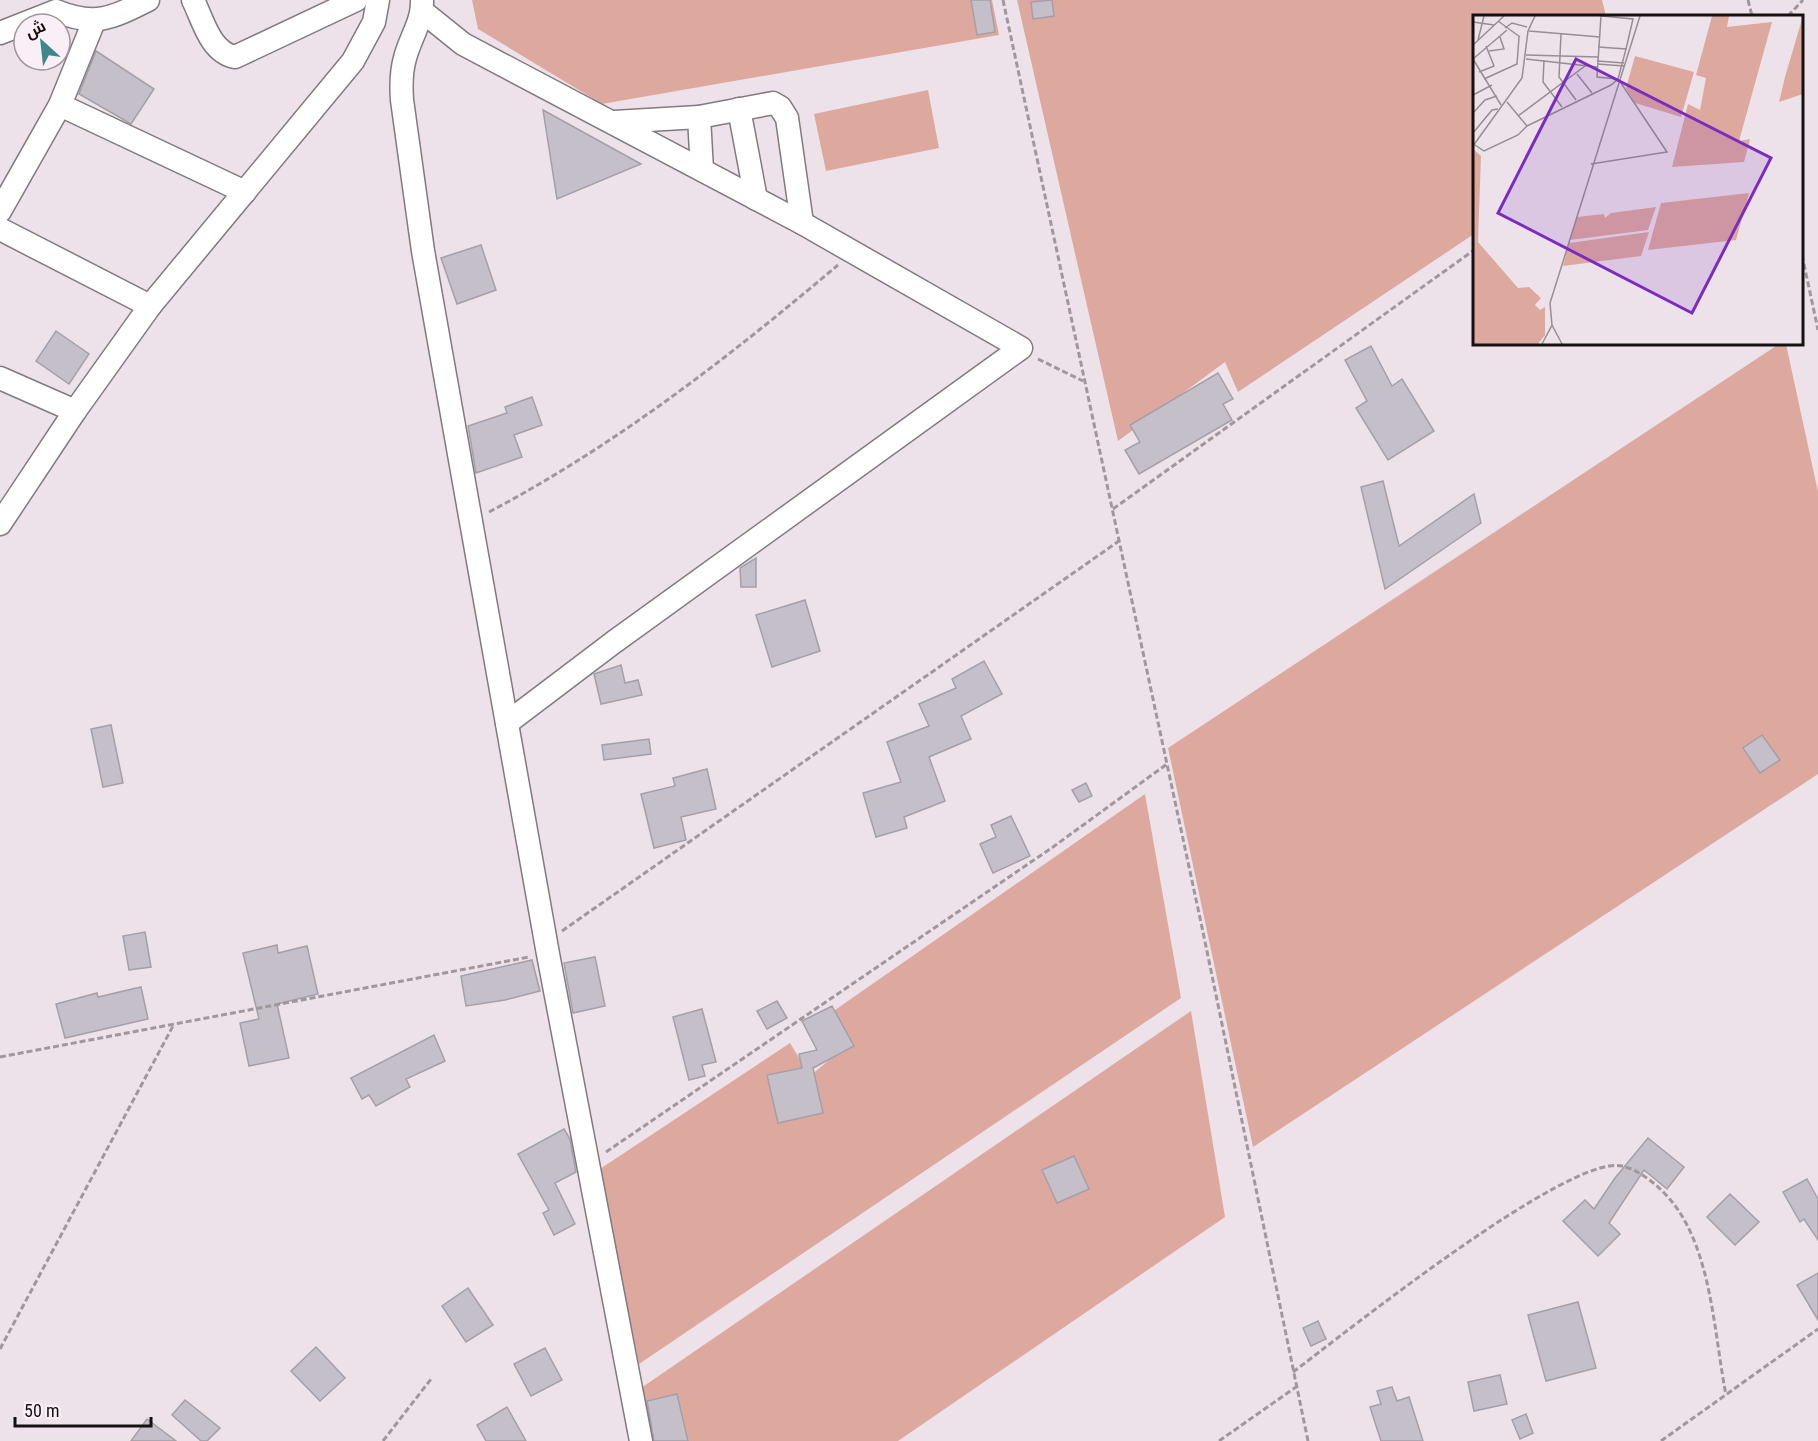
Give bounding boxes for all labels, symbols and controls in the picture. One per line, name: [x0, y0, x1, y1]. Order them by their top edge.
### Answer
north arrow: [12, 12, 72, 72]
inset map: [1473, 15, 1803, 345]
text: ش: [22, 16, 49, 42]
scale bar: [15, 1390, 152, 1428]
text: 50 m: [24, 1400, 59, 1421]

